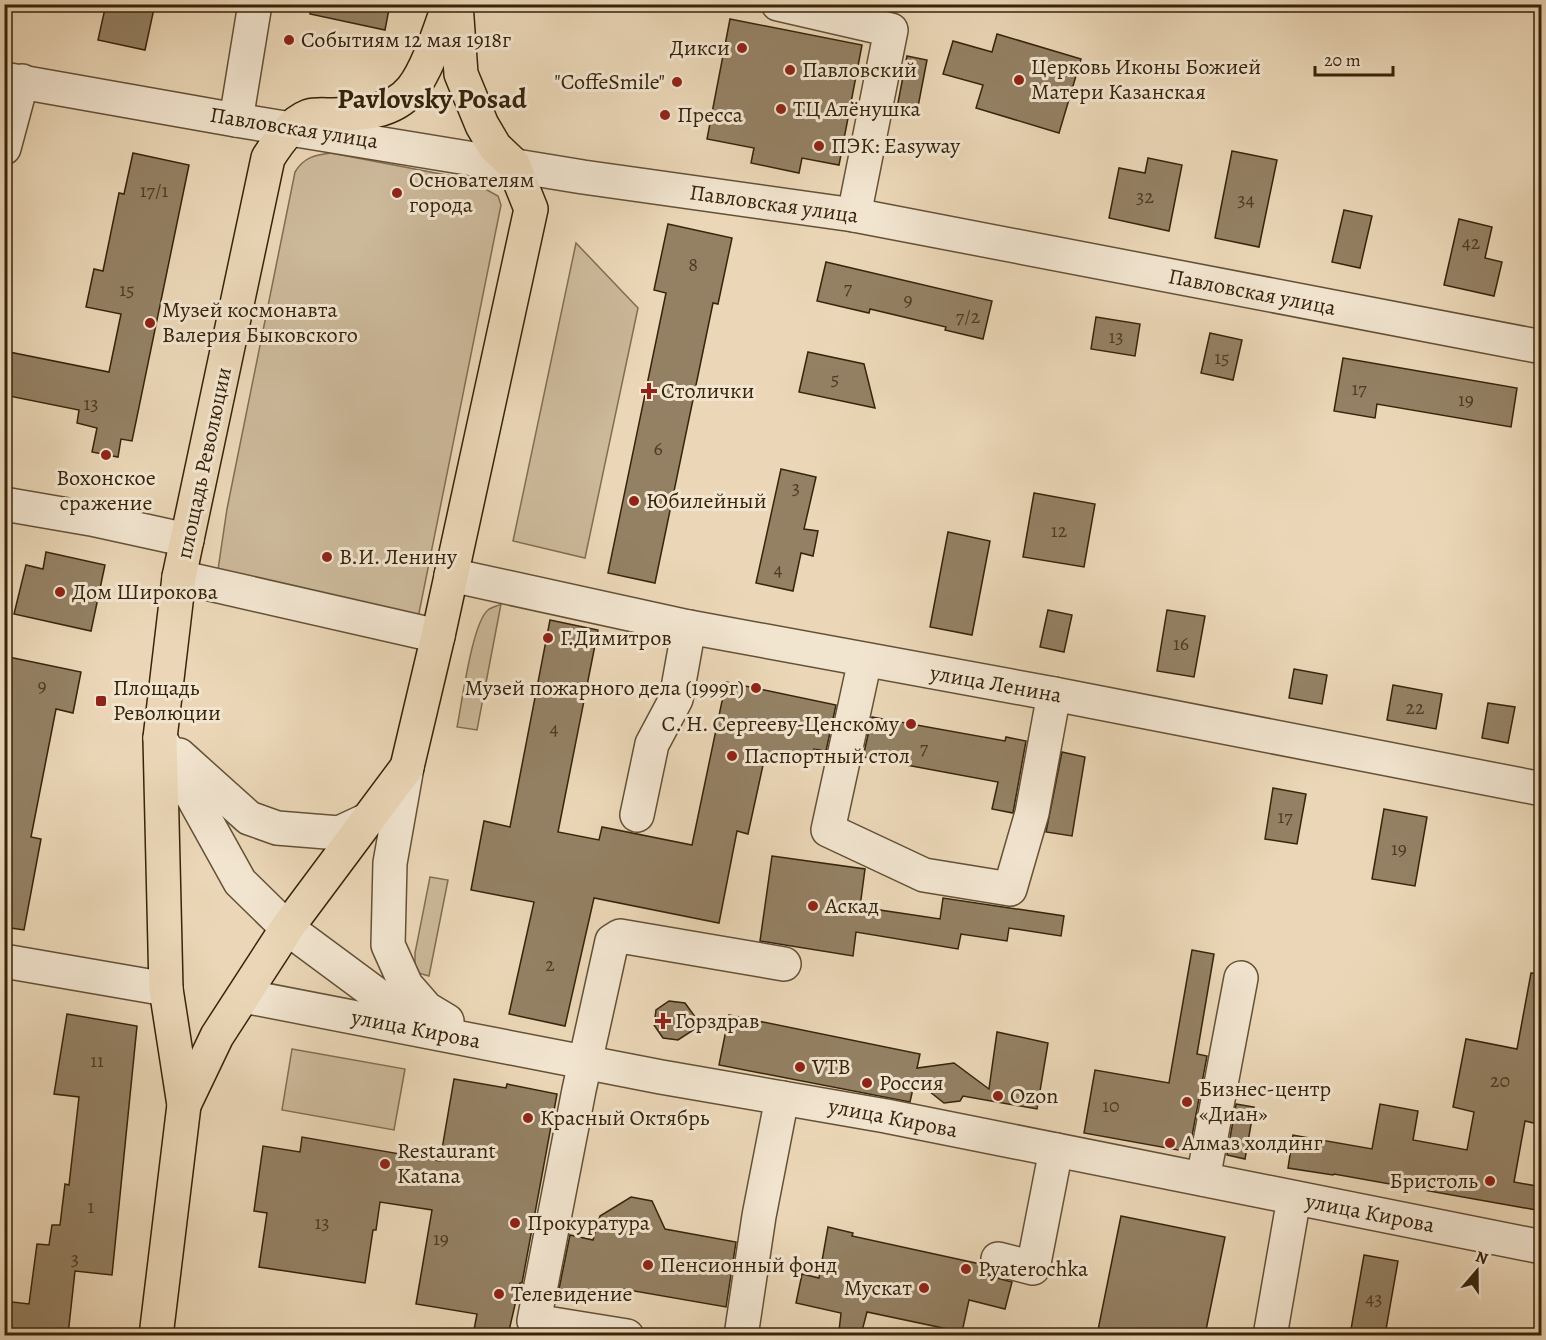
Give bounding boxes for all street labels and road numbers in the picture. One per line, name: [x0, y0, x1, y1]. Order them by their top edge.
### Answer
street label: Павловская улица: [208, 100, 381, 156]
street label: Павловская улица: [688, 177, 861, 231]
street label: Павловская улица: [1166, 261, 1339, 323]
street label: площадь Революции: [169, 364, 239, 562]
street label: улица Ленина: [927, 657, 1065, 710]
street label: улица Кирова: [348, 1002, 484, 1056]
street label: улица Кирова: [825, 1091, 961, 1145]
street label: улица Кирова: [1302, 1186, 1438, 1240]

